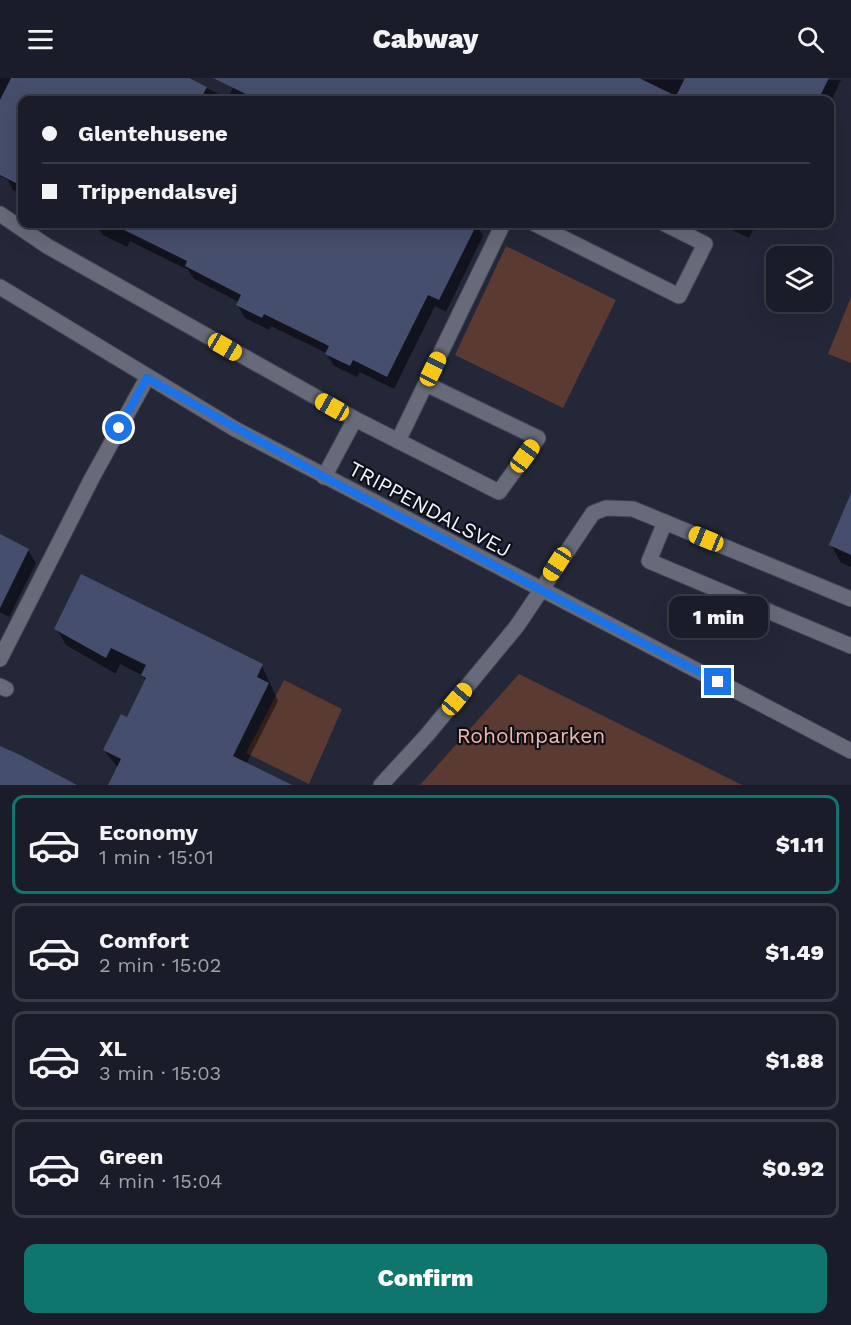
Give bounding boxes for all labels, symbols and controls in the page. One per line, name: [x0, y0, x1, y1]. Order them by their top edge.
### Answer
icon: menu: [24, 23, 57, 56]
text: Cabway: [373, 23, 479, 55]
icon: search: [794, 23, 827, 56]
text: Glentehusene: [78, 121, 228, 146]
text: Trippendalsvej: [78, 179, 237, 204]
map controls: [766, 246, 832, 312]
button: layers: [766, 246, 832, 312]
car: [205, 330, 245, 364]
car: [417, 349, 449, 389]
car: [312, 390, 352, 424]
route start: [105, 414, 132, 441]
car: [507, 436, 543, 476]
street label: TRIPPENDALSVEJ: [345, 456, 515, 562]
car: [686, 524, 726, 554]
car: [540, 544, 574, 584]
callout: 1 min: [668, 595, 768, 637]
text: 1 min: [693, 605, 744, 629]
route end: [704, 668, 731, 695]
car: [439, 679, 475, 719]
park label: Roholmparken: [457, 723, 605, 748]
icon: car: [27, 818, 81, 872]
text: Economy: [99, 820, 198, 845]
text: $1.11: [776, 832, 824, 857]
text: 1 min · 15:01: [99, 845, 214, 869]
icon: car: [27, 926, 81, 980]
text: Comfort: [99, 928, 189, 953]
text: $1.49: [765, 940, 824, 965]
text: 2 min · 15:02: [99, 953, 221, 977]
icon: car: [27, 1034, 81, 1088]
text: XL: [99, 1036, 127, 1061]
text: $1.88: [766, 1048, 824, 1073]
text: 3 min · 15:03: [99, 1061, 221, 1085]
icon: car: [27, 1142, 81, 1196]
text: Green: [99, 1144, 163, 1169]
text: $0.92: [762, 1156, 824, 1181]
text: 4 min · 15:04: [99, 1169, 223, 1193]
button: Confirm: [24, 1244, 827, 1313]

